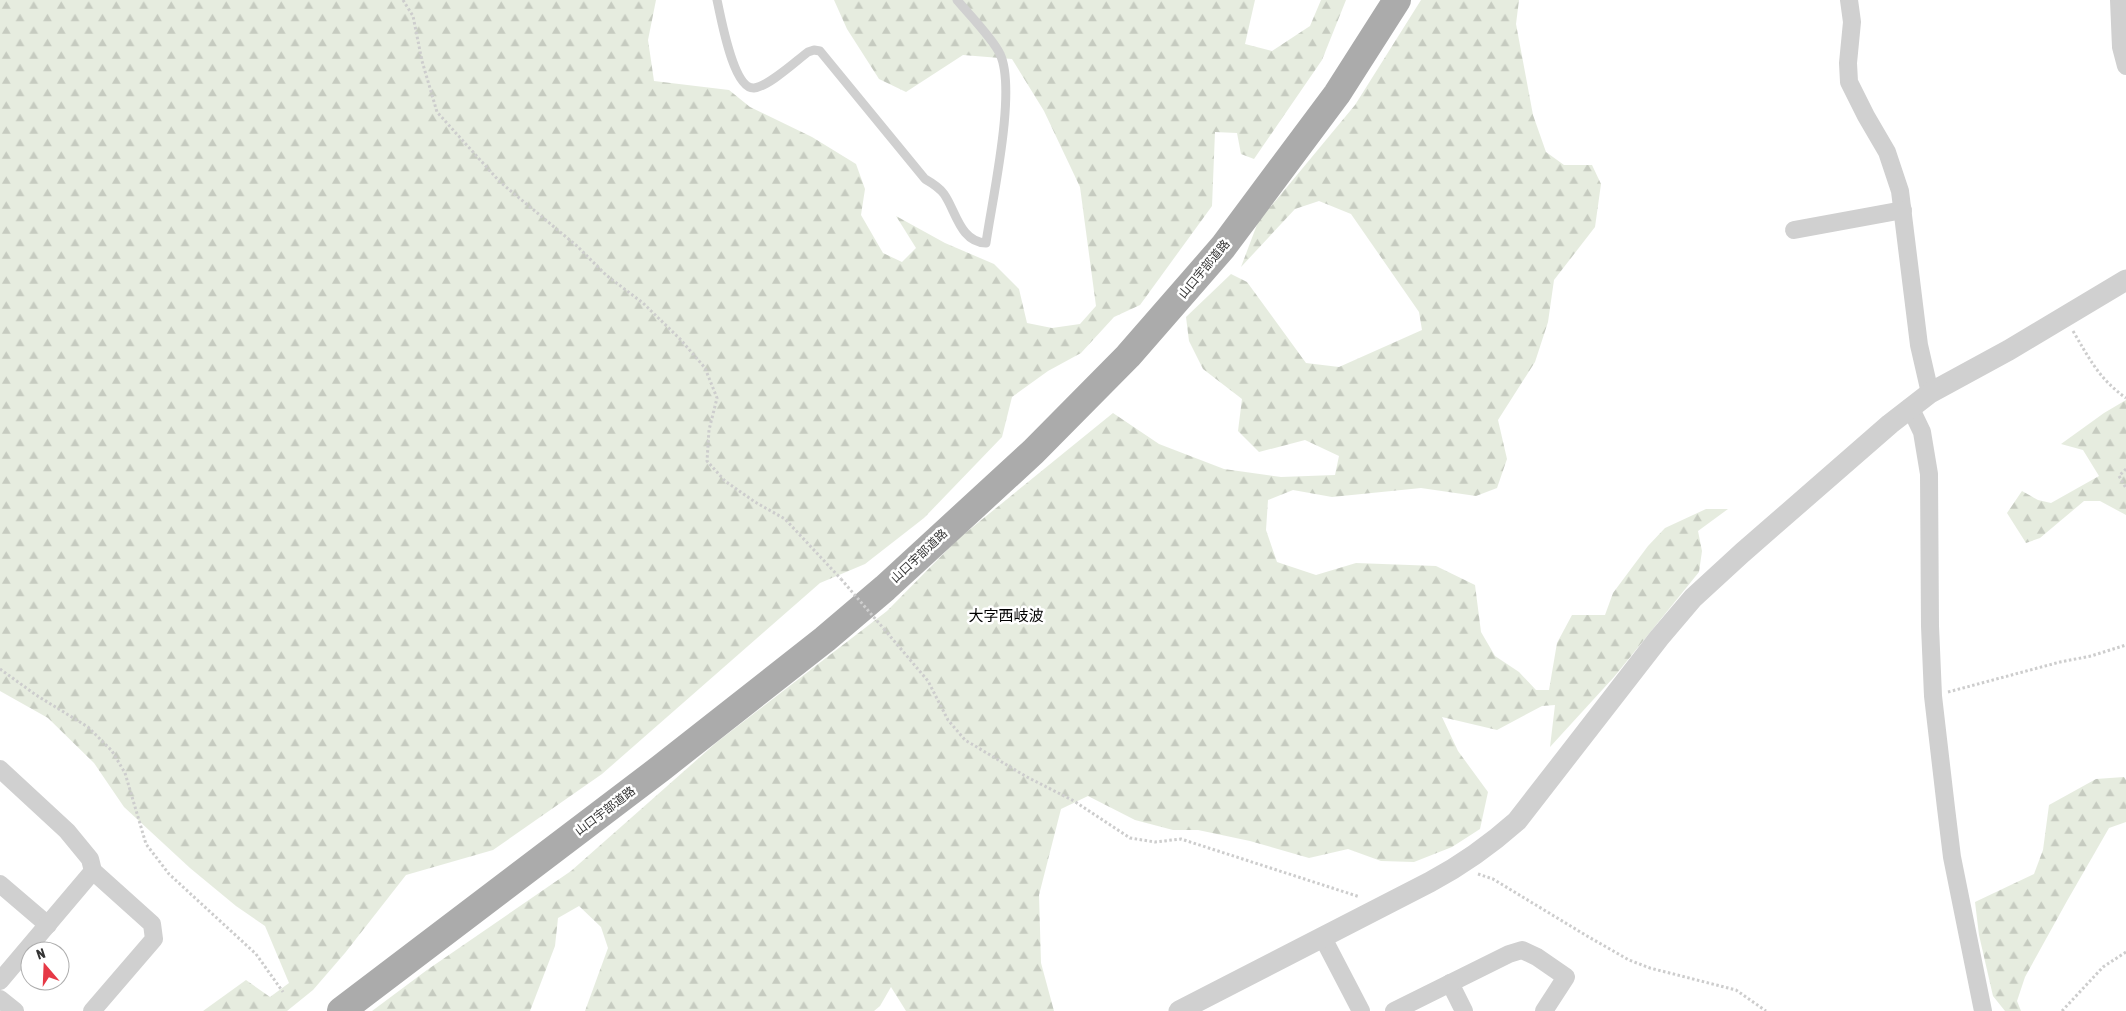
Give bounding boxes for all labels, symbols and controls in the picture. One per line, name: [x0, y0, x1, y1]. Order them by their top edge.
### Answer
street label: 山口宇部道路: [1175, 237, 1233, 301]
street label: 山口宇部道路: [888, 526, 950, 586]
district label: 大字西岐波: [968, 607, 1044, 624]
street label: 山口宇部道路: [572, 784, 638, 838]
north arrow: [20, 941, 70, 991]
text: N: [34, 945, 47, 963]

